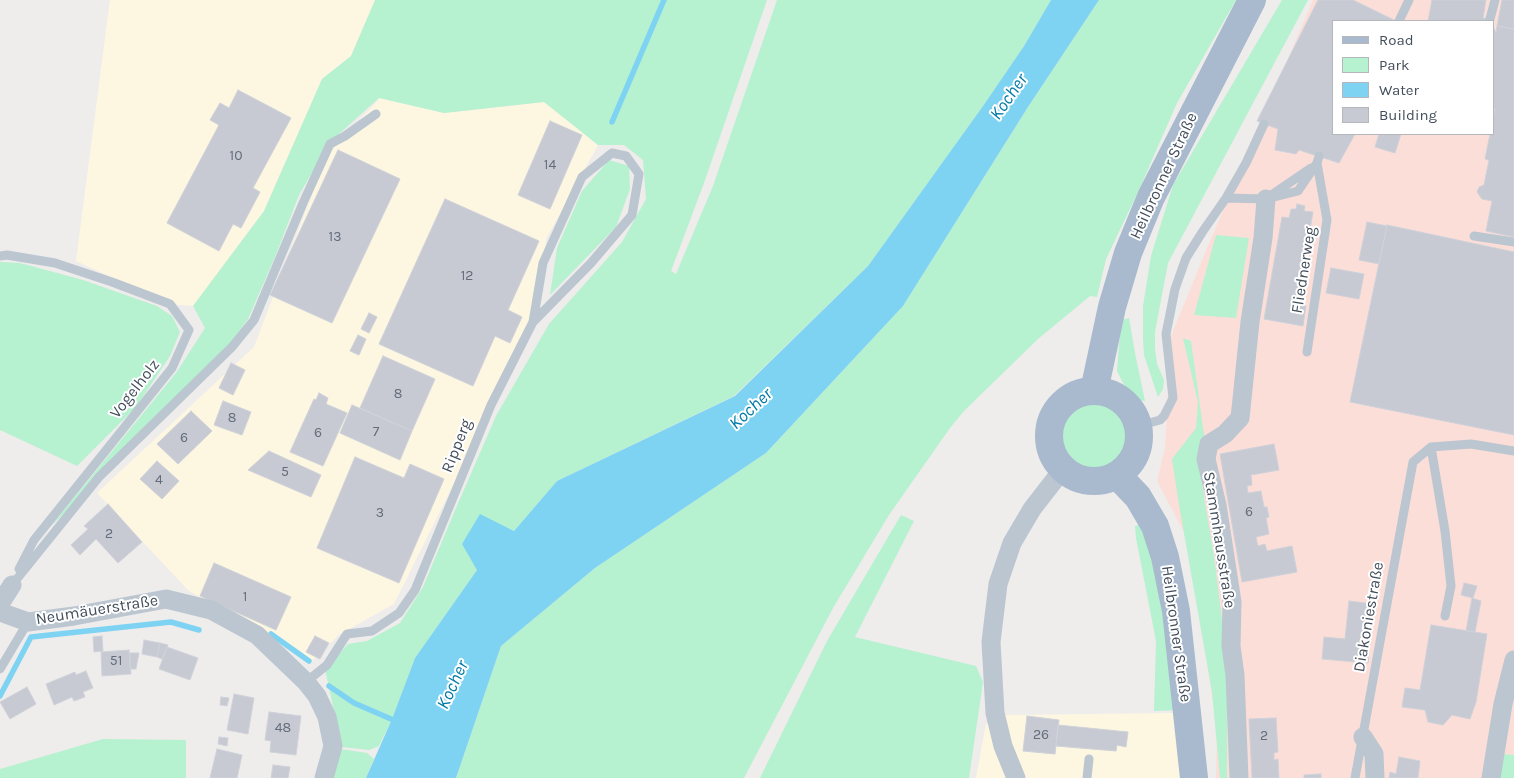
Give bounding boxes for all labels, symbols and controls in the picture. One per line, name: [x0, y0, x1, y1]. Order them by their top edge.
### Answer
legend: [1332, 20, 1494, 135]
text: Road: [1379, 31, 1414, 49]
text: Park: [1379, 56, 1409, 74]
water label: Kocher: [985, 70, 1033, 124]
text: Water: [1379, 81, 1419, 99]
text: Building: [1379, 106, 1437, 124]
street label: Heilbronner Straße: [1126, 110, 1202, 242]
house number: 10: [230, 148, 242, 164]
house number: 14: [544, 157, 556, 173]
street label: Fliednerweg: [1288, 225, 1320, 315]
house number: 13: [329, 229, 341, 245]
house number: 12: [461, 268, 473, 284]
street label: Vogelholz: [106, 356, 164, 422]
water label: Kocher: [725, 384, 777, 434]
house number: 8: [394, 386, 402, 402]
house number: 8: [228, 410, 236, 426]
street label: Ripperg: [438, 416, 476, 476]
house number: 7: [373, 424, 379, 440]
house number: 6: [314, 425, 322, 441]
house number: 6: [180, 430, 188, 446]
house number: 5: [281, 464, 289, 480]
street label: Stammhausstraße: [1199, 470, 1239, 610]
house number: 4: [155, 472, 163, 488]
house number: 6: [1245, 504, 1253, 520]
house number: 3: [376, 505, 384, 521]
house number: 2: [105, 526, 113, 542]
street label: Diakoniestraße: [1350, 560, 1388, 674]
street label: Heilbronner Straße: [1157, 565, 1195, 703]
house number: 1: [243, 589, 247, 605]
street label: Neumäuerstraße: [35, 591, 159, 629]
house number: 51: [110, 653, 122, 669]
water label: Kocher: [432, 657, 474, 713]
house number: 48: [275, 720, 291, 736]
house number: 26: [1033, 727, 1049, 743]
house number: 2: [1260, 728, 1268, 744]

